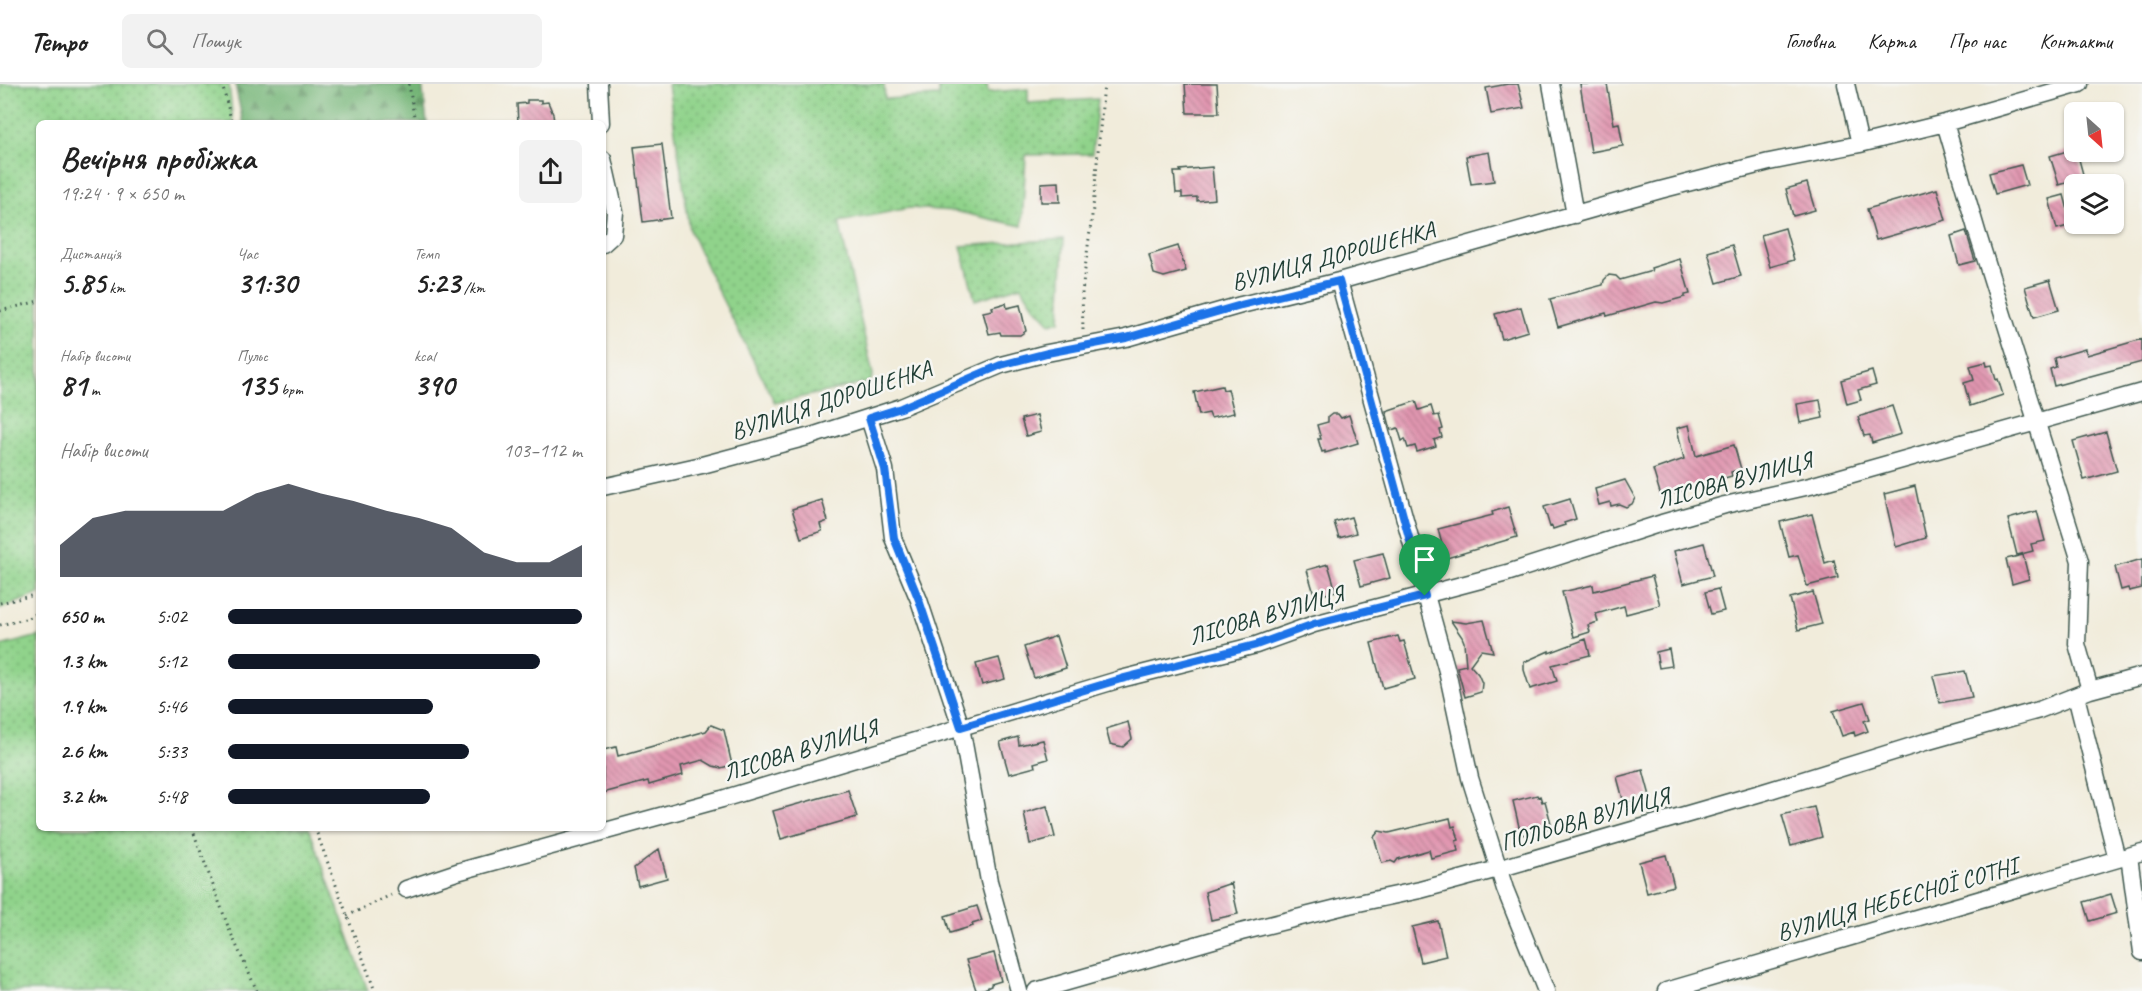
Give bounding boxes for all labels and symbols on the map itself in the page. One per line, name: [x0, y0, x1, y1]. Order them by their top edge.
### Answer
north arrow: [2064, 102, 2124, 162]
street label: ВУЛИЦЯ ДОРОШЕНКА: [1228, 214, 1439, 298]
street label: ВУЛИЦЯ ДОРОШЕНКА: [727, 353, 936, 447]
street label: ЛІСОВА ВУЛИЦЯ: [1653, 444, 1819, 515]
pin: [1399, 534, 1450, 596]
street label: ЛІСОВА ВУЛИЦЯ: [1185, 578, 1350, 651]
street label: ЛІСОВА ВУЛИЦЯ: [719, 711, 884, 788]
street label: ПОЛЬОВА ВУЛИЦЯ: [1497, 780, 1676, 857]
street label: ВУЛИЦЯ НЕБЕСНОЇ СОТНІ: [1773, 849, 2026, 948]

